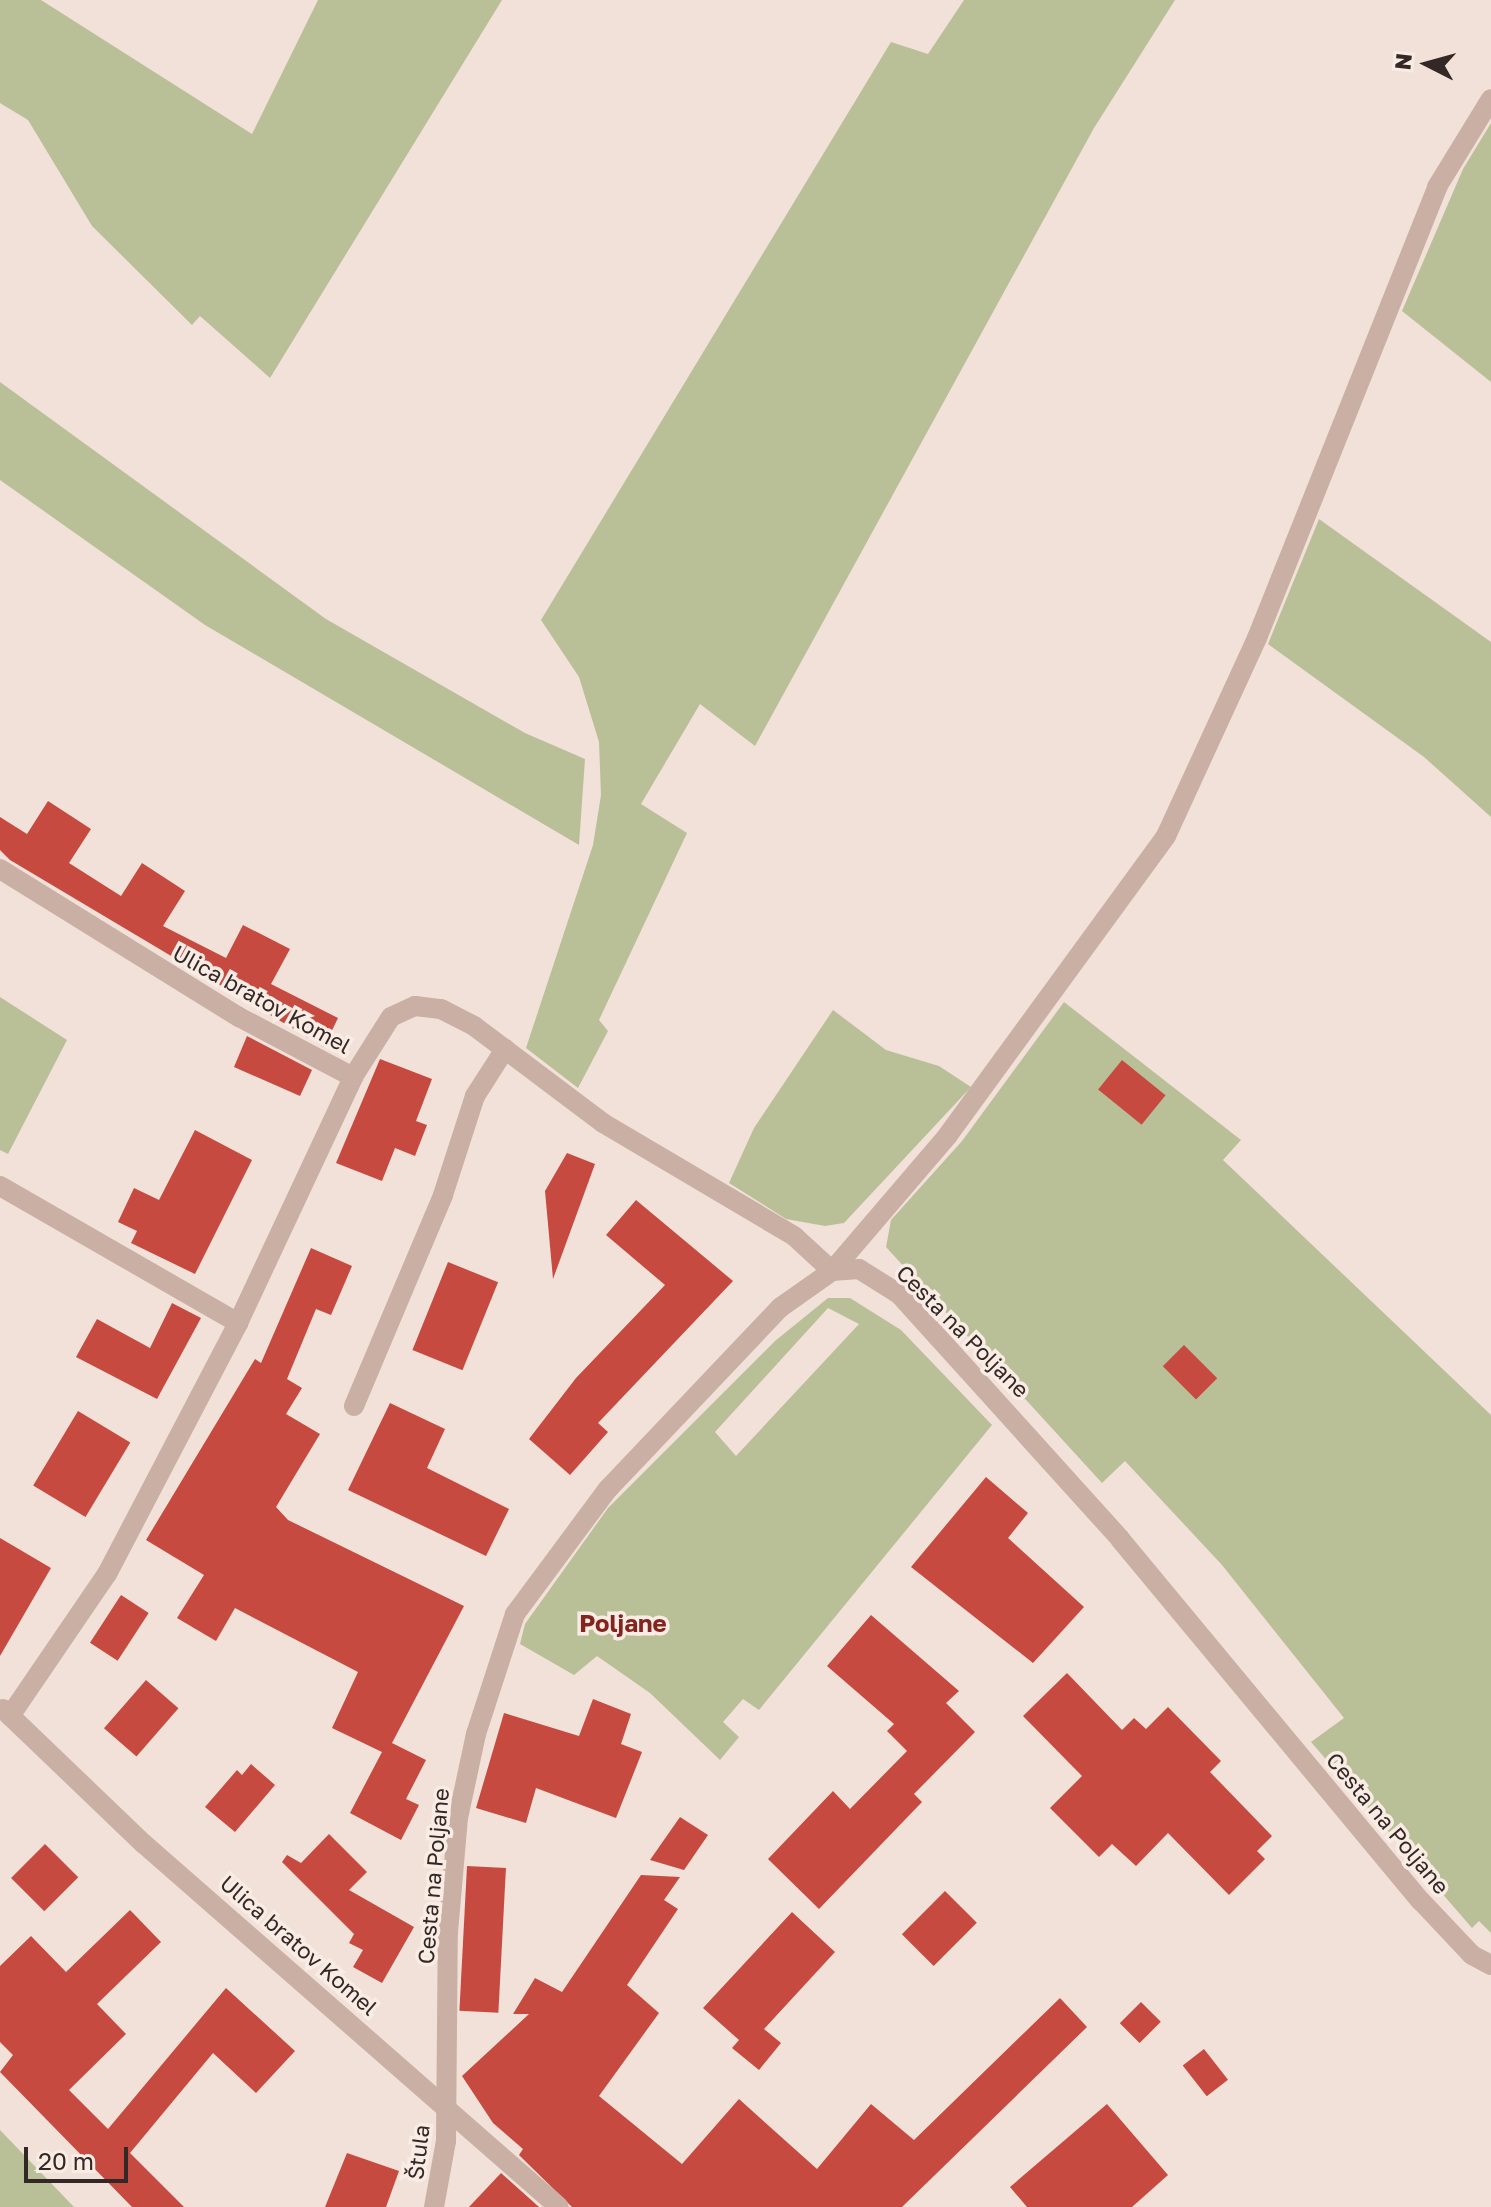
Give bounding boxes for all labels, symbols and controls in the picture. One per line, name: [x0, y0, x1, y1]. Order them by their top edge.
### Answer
north arrow: [1387, 24, 1467, 104]
text: N: [1388, 52, 1417, 71]
street label: Ulica bratov Komel: [168, 939, 356, 1059]
street label: Cesta na Poljane: [891, 1259, 1035, 1403]
district label: Poljane: [579, 1609, 667, 1637]
street label: Cesta na Poljane: [1321, 1747, 1455, 1899]
street label: Cesta na Poljane: [412, 1787, 454, 1965]
street label: Ulica bratov Komel: [215, 1870, 383, 2020]
street label: Štula: [402, 2123, 434, 2181]
scale bar: [28, 2131, 132, 2181]
text: 20 m: [38, 2146, 94, 2175]

